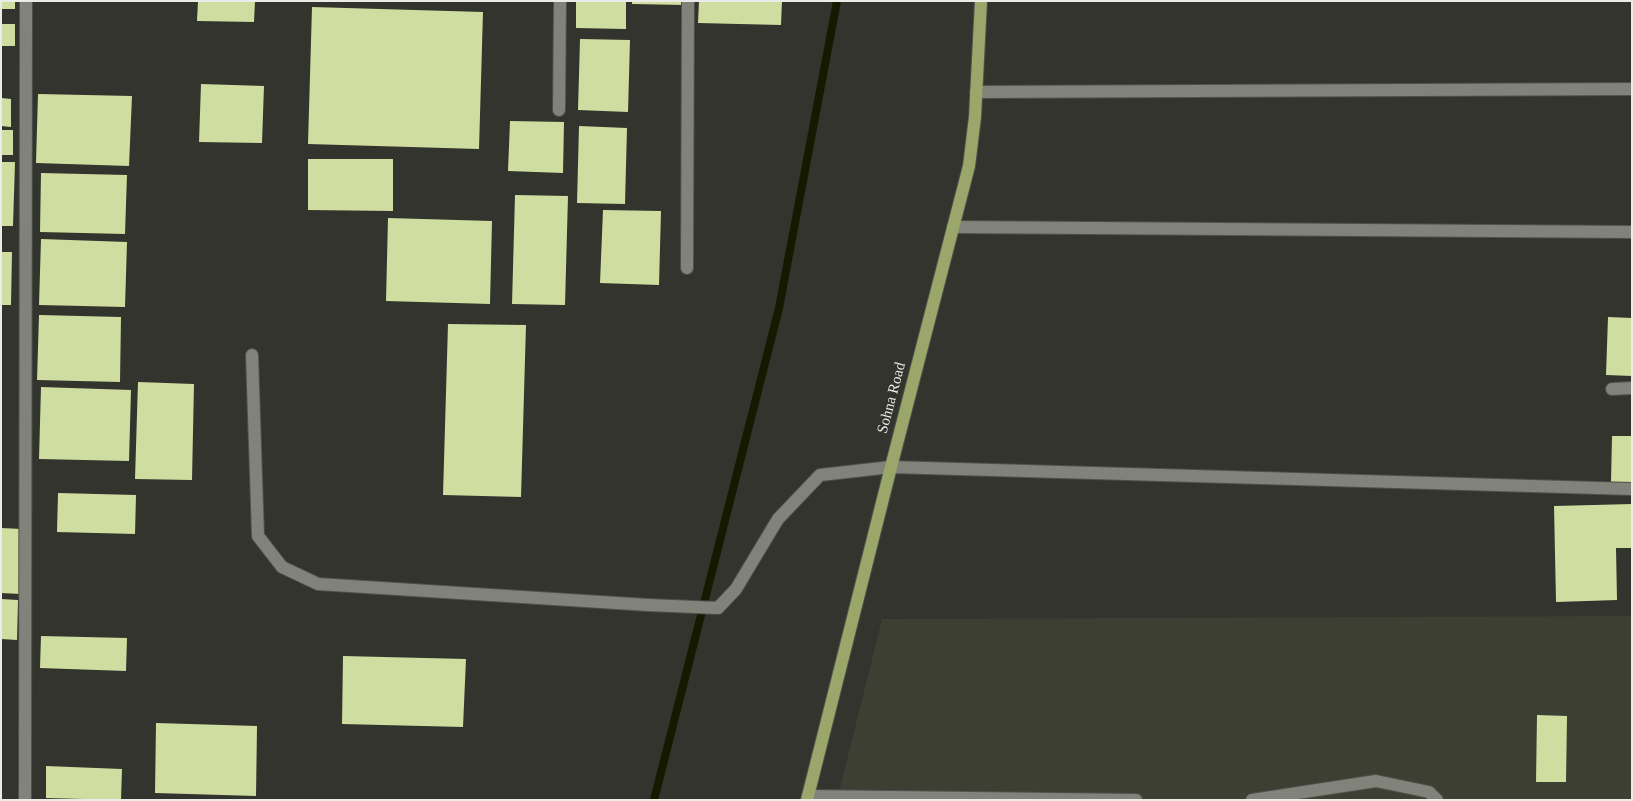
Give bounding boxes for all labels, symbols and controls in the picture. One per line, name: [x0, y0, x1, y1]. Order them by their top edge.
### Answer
street label: Sohna Road: [874, 360, 910, 436]

